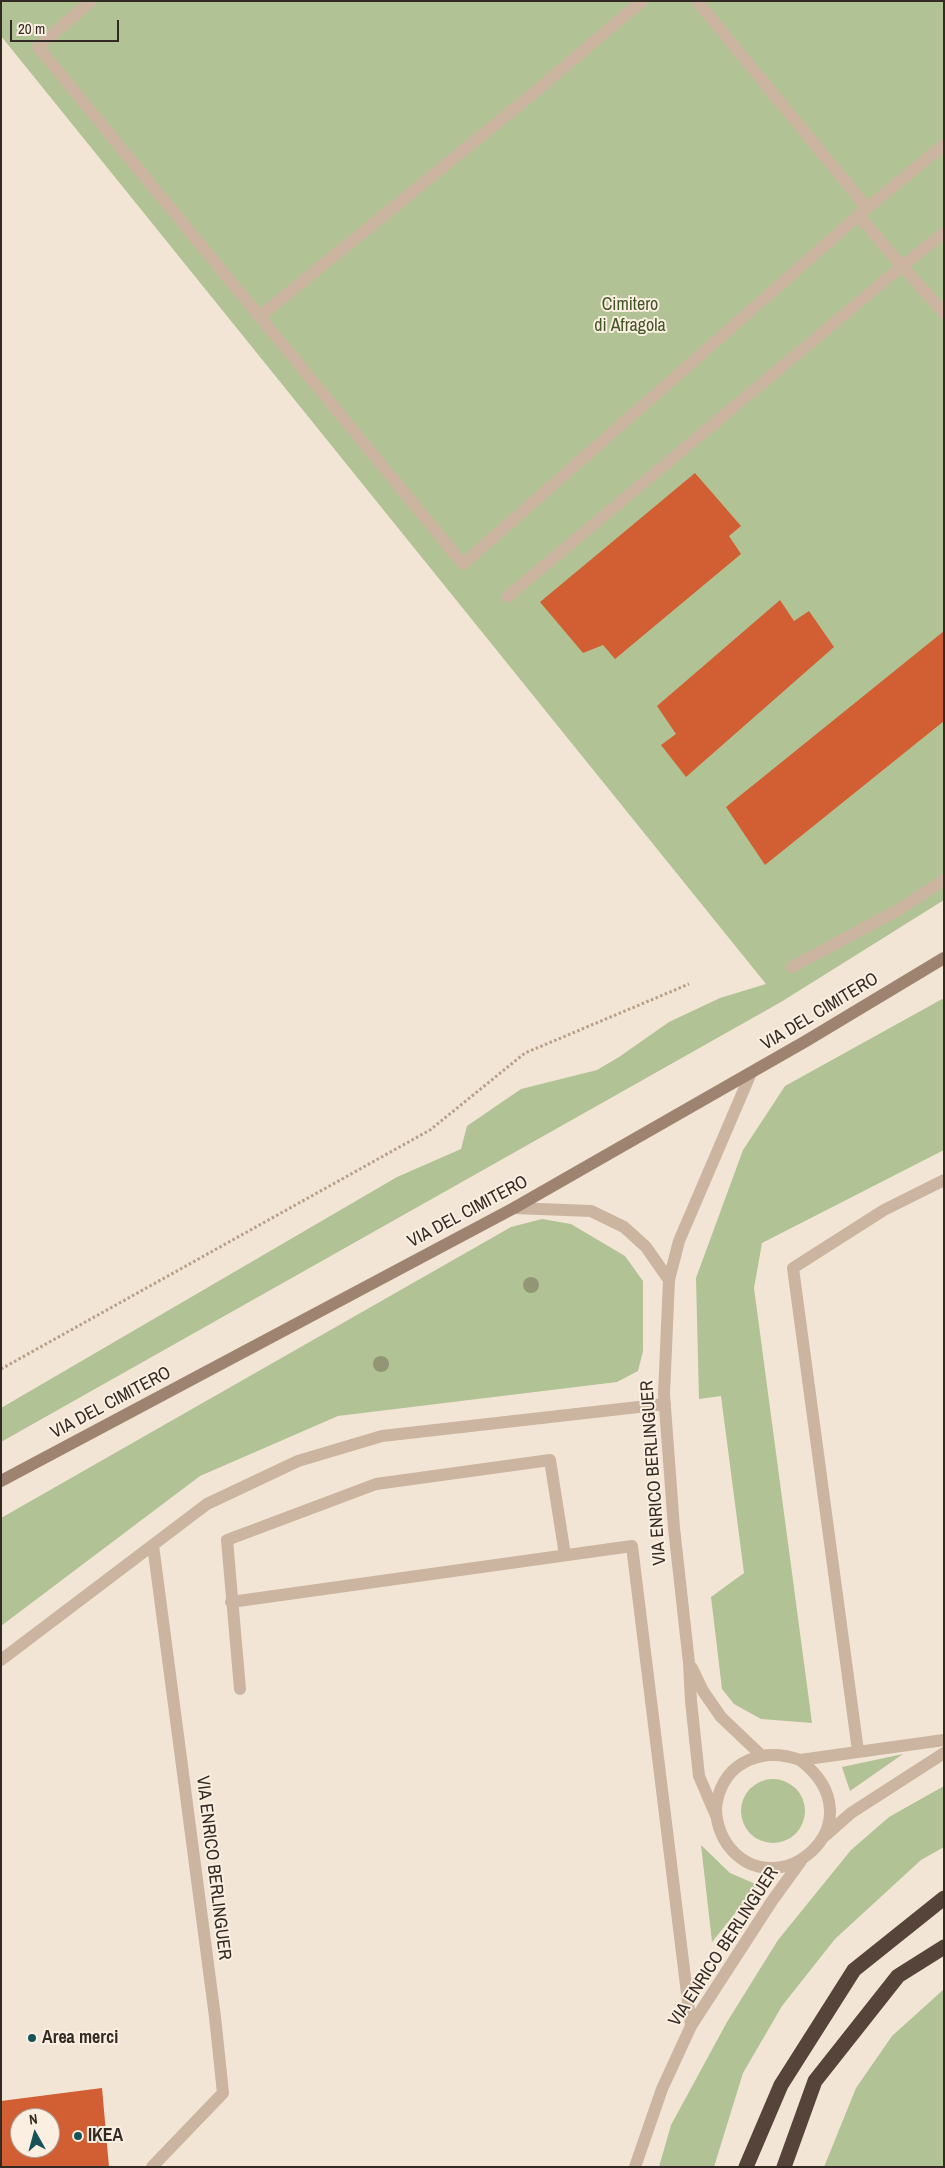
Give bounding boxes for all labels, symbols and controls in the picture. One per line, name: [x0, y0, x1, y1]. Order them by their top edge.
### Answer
scale bar: [12, 10, 121, 42]
text: 20 m: [18, 18, 45, 39]
park label: Cimitero di Afragola: [594, 294, 666, 336]
street label: VIA DEL CIMITERO: [757, 969, 883, 1055]
street label: VIA DEL CIMITERO: [404, 1171, 532, 1253]
street label: VIA DEL CIMITERO: [47, 1362, 175, 1444]
street label: VIA ENRICO BERLINGUER: [637, 1380, 671, 1566]
street label: VIA ENRICO BERLINGUER: [191, 1775, 235, 1961]
street label: VIA ENRICO BERLINGUER: [664, 1863, 784, 2031]
place label: Area merci: [42, 2027, 118, 2049]
marker: Area merci: [26, 2032, 38, 2044]
north arrow: [10, 2108, 60, 2158]
text: N: [28, 2110, 39, 2129]
place label: IKEA: [88, 2125, 123, 2147]
marker: IKEA: [72, 2130, 84, 2142]

